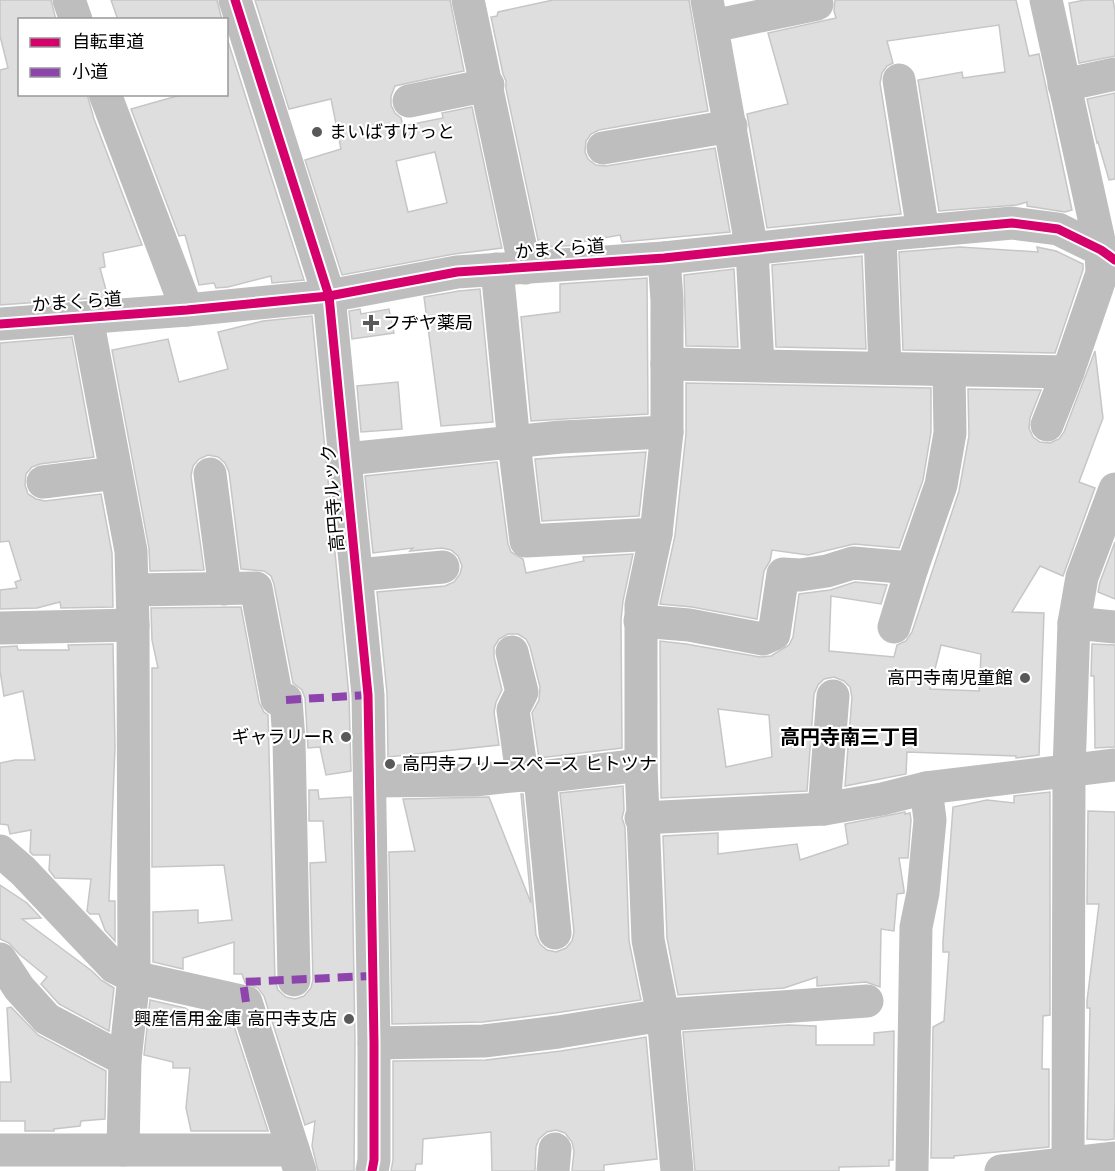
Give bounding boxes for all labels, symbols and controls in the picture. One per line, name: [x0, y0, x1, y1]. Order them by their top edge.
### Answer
legend: [18, 18, 228, 96]
text: 自転車道: [72, 31, 144, 52]
text: 小道: [72, 61, 108, 82]
place label: まいばすけっと: [329, 121, 455, 142]
marker: まいばすけっと: [310, 125, 324, 139]
street label: かまくら道: [514, 235, 606, 262]
street label: かまくら道: [31, 288, 123, 315]
place label: フヂヤ薬局: [383, 312, 473, 333]
marker: フヂヤ薬局: [364, 316, 378, 330]
street label: 高円寺ルック: [317, 443, 348, 553]
place label: 高円寺南児童館: [887, 667, 1013, 688]
marker: 高円寺南児童館: [1018, 671, 1032, 685]
district label: 高円寺南三丁目: [780, 725, 920, 749]
place label: ギャラリーR: [231, 726, 334, 747]
marker: ギャラリーR: [339, 730, 353, 744]
place label: 高円寺フリースペース ヒトツナ: [402, 753, 657, 774]
marker: 高円寺フリースペース ヒトツナ: [383, 757, 397, 771]
place label: 興産信用金庫 高円寺支店: [133, 1008, 337, 1029]
marker: 興産信用金庫 高円寺支店: [342, 1012, 356, 1026]

